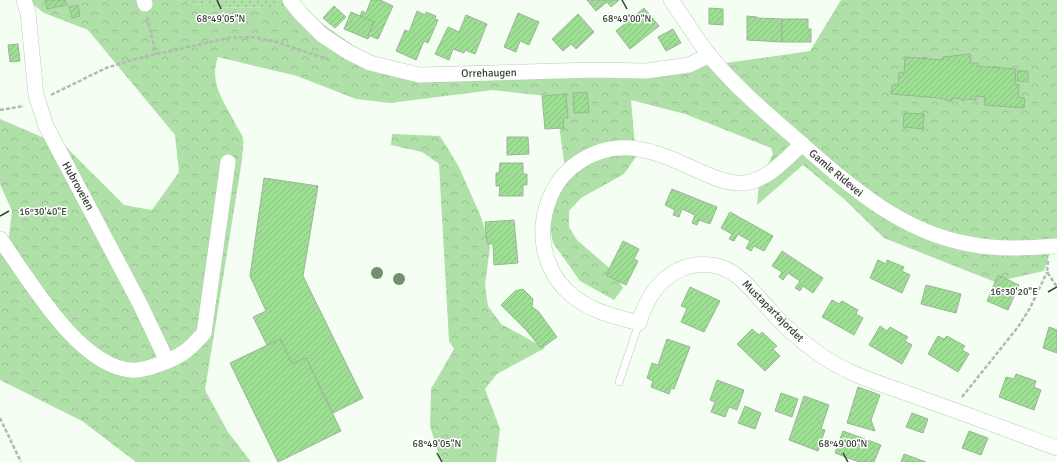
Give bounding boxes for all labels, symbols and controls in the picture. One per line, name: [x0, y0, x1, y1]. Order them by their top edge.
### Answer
text: 68°49'05"N: [197, 13, 245, 25]
text: 68°49'00"N: [603, 13, 651, 25]
street label: Orrehaugen: [461, 66, 517, 80]
street label: Gamle Ridevei: [806, 147, 866, 199]
street label: Hubroveien: [59, 159, 97, 213]
text: 16°30'40"E: [19, 206, 67, 218]
street label: Mustapartajordet: [739, 277, 807, 345]
text: 16°30'20"E: [990, 286, 1038, 298]
text: 68°49'05"N: [413, 438, 461, 450]
text: 68°49'00"N: [819, 438, 867, 450]

